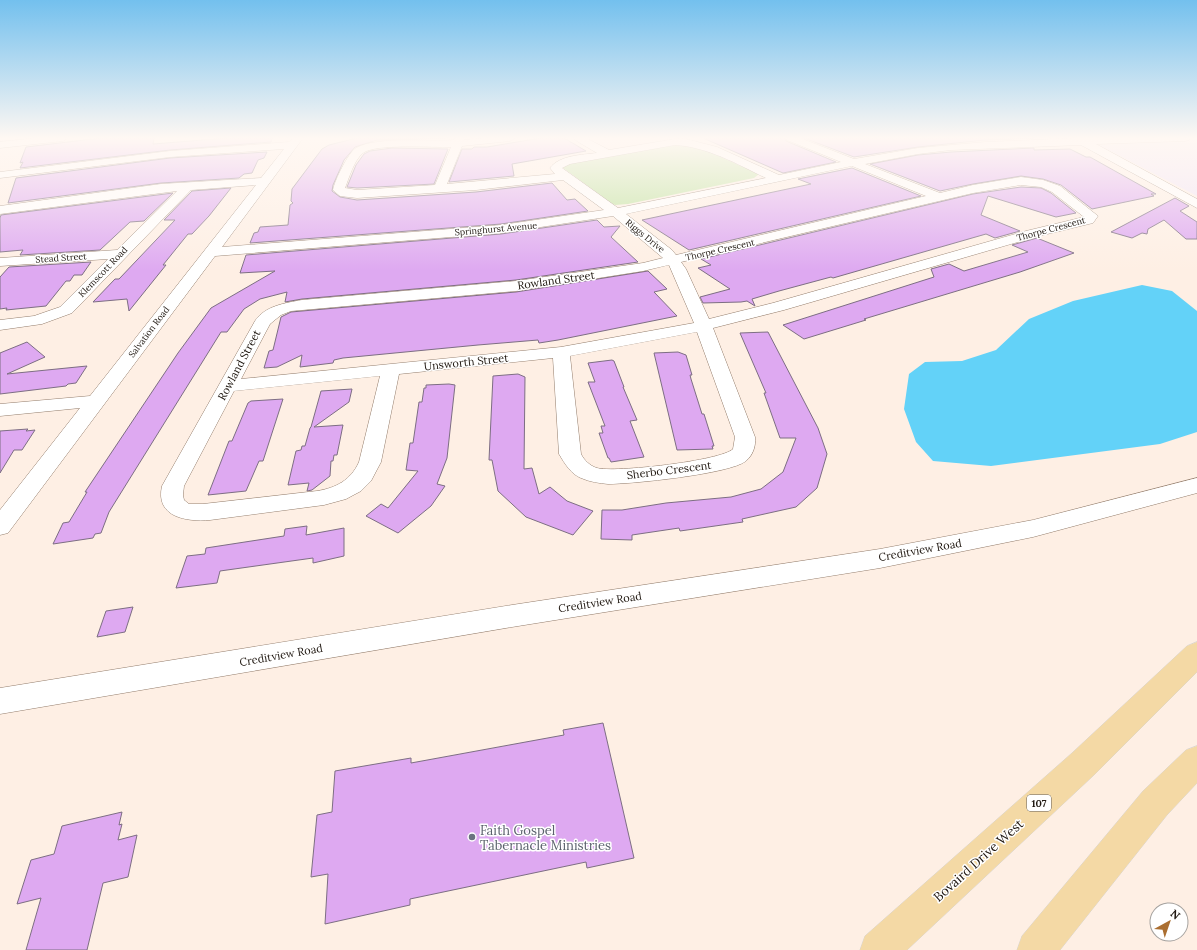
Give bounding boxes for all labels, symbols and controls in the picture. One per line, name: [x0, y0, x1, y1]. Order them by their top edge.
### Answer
street label: Thorpe Crescent: [1015, 214, 1087, 243]
street label: Riggs Drive: [624, 216, 667, 255]
street label: Springhurst Avenue: [454, 219, 538, 238]
street label: Thorpe Crescent: [684, 236, 756, 263]
street label: Klemscott Road: [76, 244, 130, 299]
street label: Stead Street: [35, 250, 87, 265]
street label: Rowland Street: [516, 268, 596, 292]
street label: Salvation Road: [126, 303, 172, 359]
street label: Rowland Street: [215, 327, 264, 403]
street label: Unsworth Street: [423, 351, 510, 373]
street label: Sherbo Crescent: [626, 458, 713, 482]
street label: Creditview Road: [877, 536, 963, 564]
street label: Creditview Road: [557, 588, 643, 616]
street label: Creditview Road: [238, 641, 324, 669]
road number: 107: [1027, 795, 1051, 811]
street label: Bovaird Drive West: [930, 815, 1027, 905]
place label: Faith Gospel Tabernacle Ministries: [480, 822, 611, 854]
marker: Faith Gospel Tabernacle Ministries: [467, 832, 477, 842]
north arrow: [1149, 902, 1189, 942]
text: N: [1168, 906, 1184, 923]

